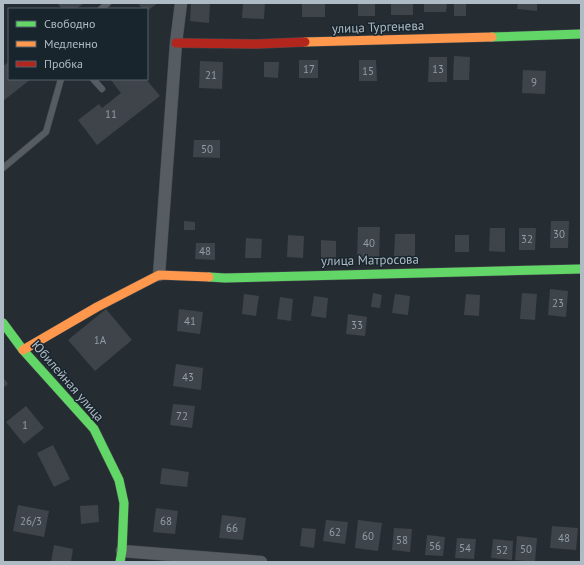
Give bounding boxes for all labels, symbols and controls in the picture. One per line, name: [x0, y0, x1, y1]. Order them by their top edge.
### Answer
legend: [8, 8, 148, 80]
text: Свободно: [44, 16, 95, 31]
street label: улица Тургенева: [331, 17, 425, 37]
text: Медленно: [44, 36, 98, 51]
text: Пробка: [44, 56, 83, 71]
house number: 17: [303, 62, 315, 76]
house number: 13: [432, 62, 444, 76]
house number: 15: [362, 64, 374, 78]
house number: 21: [205, 68, 217, 82]
house number: 9: [531, 75, 537, 89]
house number: 11: [105, 107, 117, 121]
house number: 50: [201, 142, 213, 156]
house number: 30: [553, 227, 565, 241]
house number: 32: [521, 232, 533, 246]
house number: 40: [363, 236, 375, 250]
house number: 48: [199, 244, 211, 258]
street label: улица Матросова: [321, 251, 419, 269]
house number: 23: [552, 296, 564, 310]
house number: 41: [184, 314, 196, 328]
house number: 33: [351, 318, 363, 332]
house number: 1А: [94, 333, 107, 347]
street label: Юбилейная улица: [28, 337, 108, 425]
house number: 43: [182, 370, 194, 384]
house number: 72: [176, 409, 188, 423]
house number: 1: [22, 418, 28, 432]
house number: 26/3: [20, 514, 42, 528]
house number: 68: [160, 514, 172, 528]
house number: 66: [226, 521, 238, 535]
house number: 62: [329, 525, 341, 539]
house number: 60: [362, 529, 374, 543]
house number: 48: [558, 531, 570, 545]
house number: 58: [396, 533, 408, 547]
house number: 56: [429, 539, 441, 553]
house number: 54: [459, 541, 471, 555]
house number: 50: [520, 542, 532, 556]
house number: 52: [496, 543, 508, 557]

